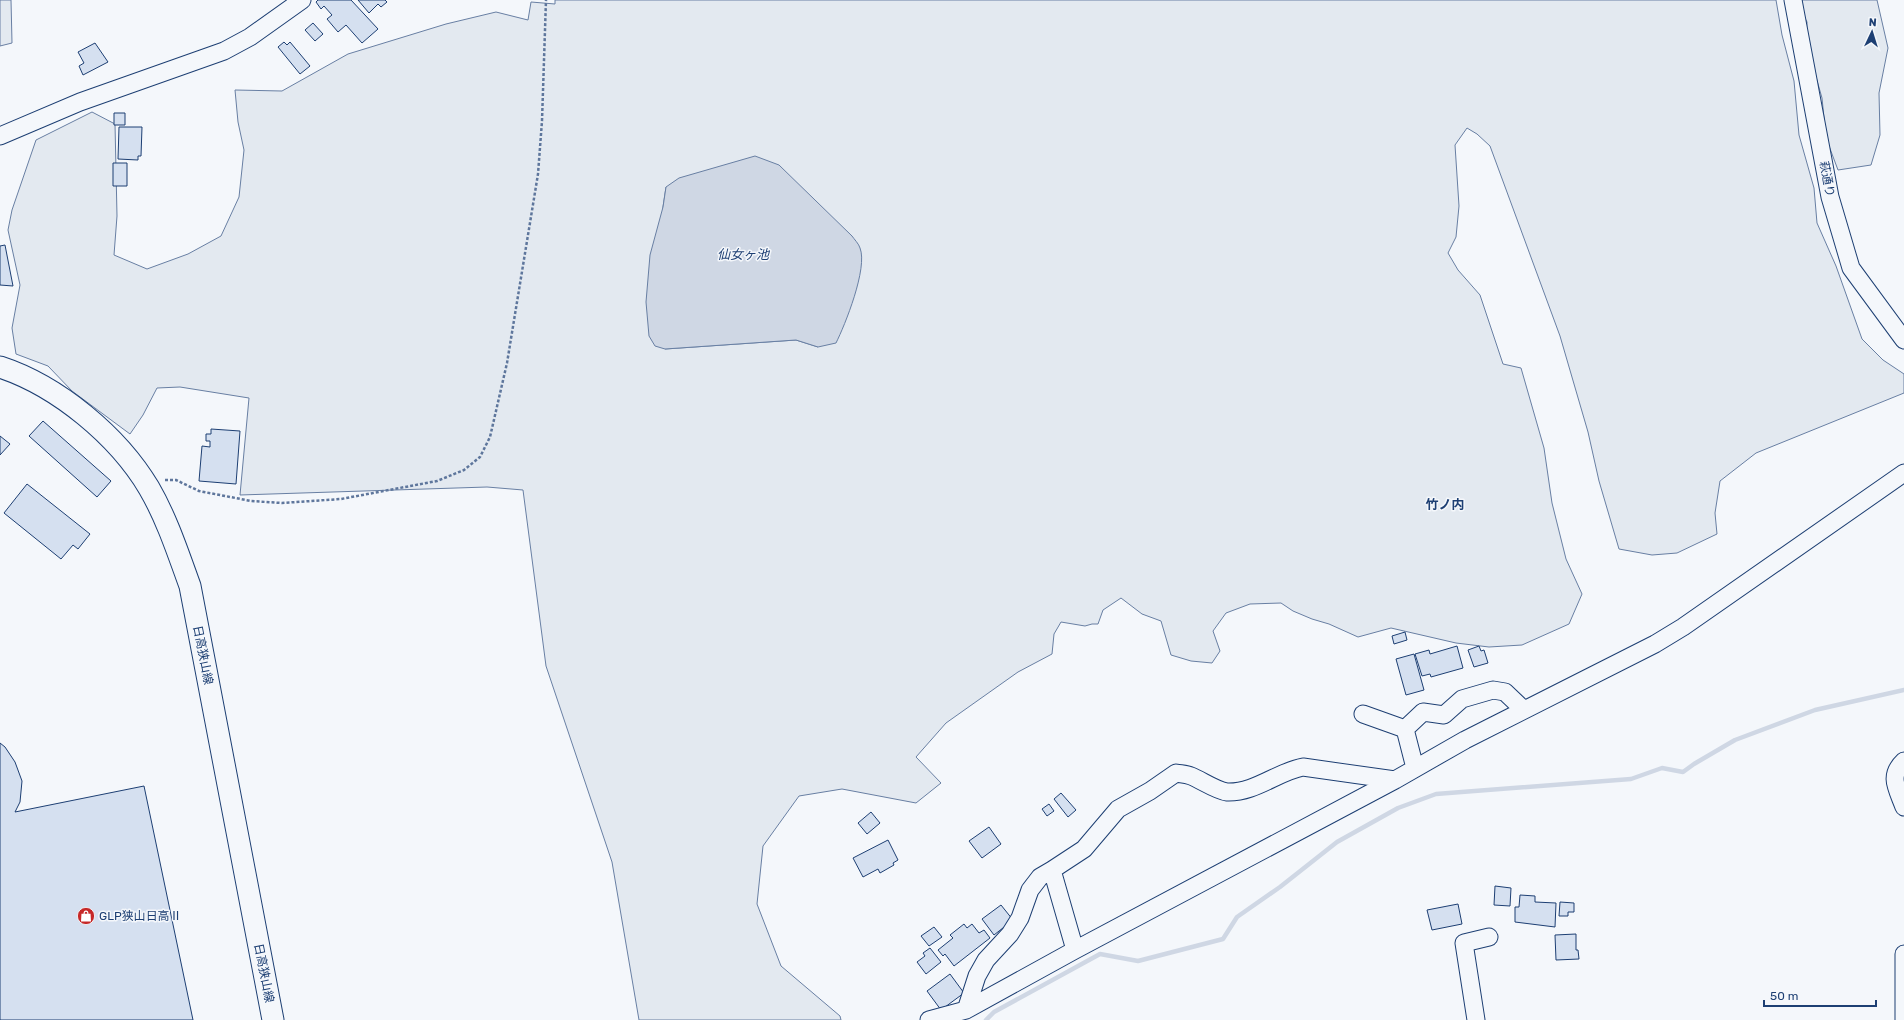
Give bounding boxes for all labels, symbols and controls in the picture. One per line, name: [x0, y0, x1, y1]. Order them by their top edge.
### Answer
north arrow: [1852, 12, 1892, 52]
text: N: [1868, 16, 1877, 29]
street label: 萩通り: [1817, 160, 1837, 198]
water label: 仙女ヶ池: [717, 247, 771, 262]
district label: 竹ノ内: [1425, 497, 1465, 512]
street label: 日高狭山線: [190, 624, 216, 686]
shop icon: GLP狭山日高Ⅱ: [76, 906, 96, 926]
place label: GLP狭山日高Ⅱ: [99, 909, 182, 923]
street label: 日高狭山線: [251, 942, 277, 1004]
scale bar: [1764, 982, 1876, 1008]
text: 50 m: [1770, 989, 1798, 1003]

